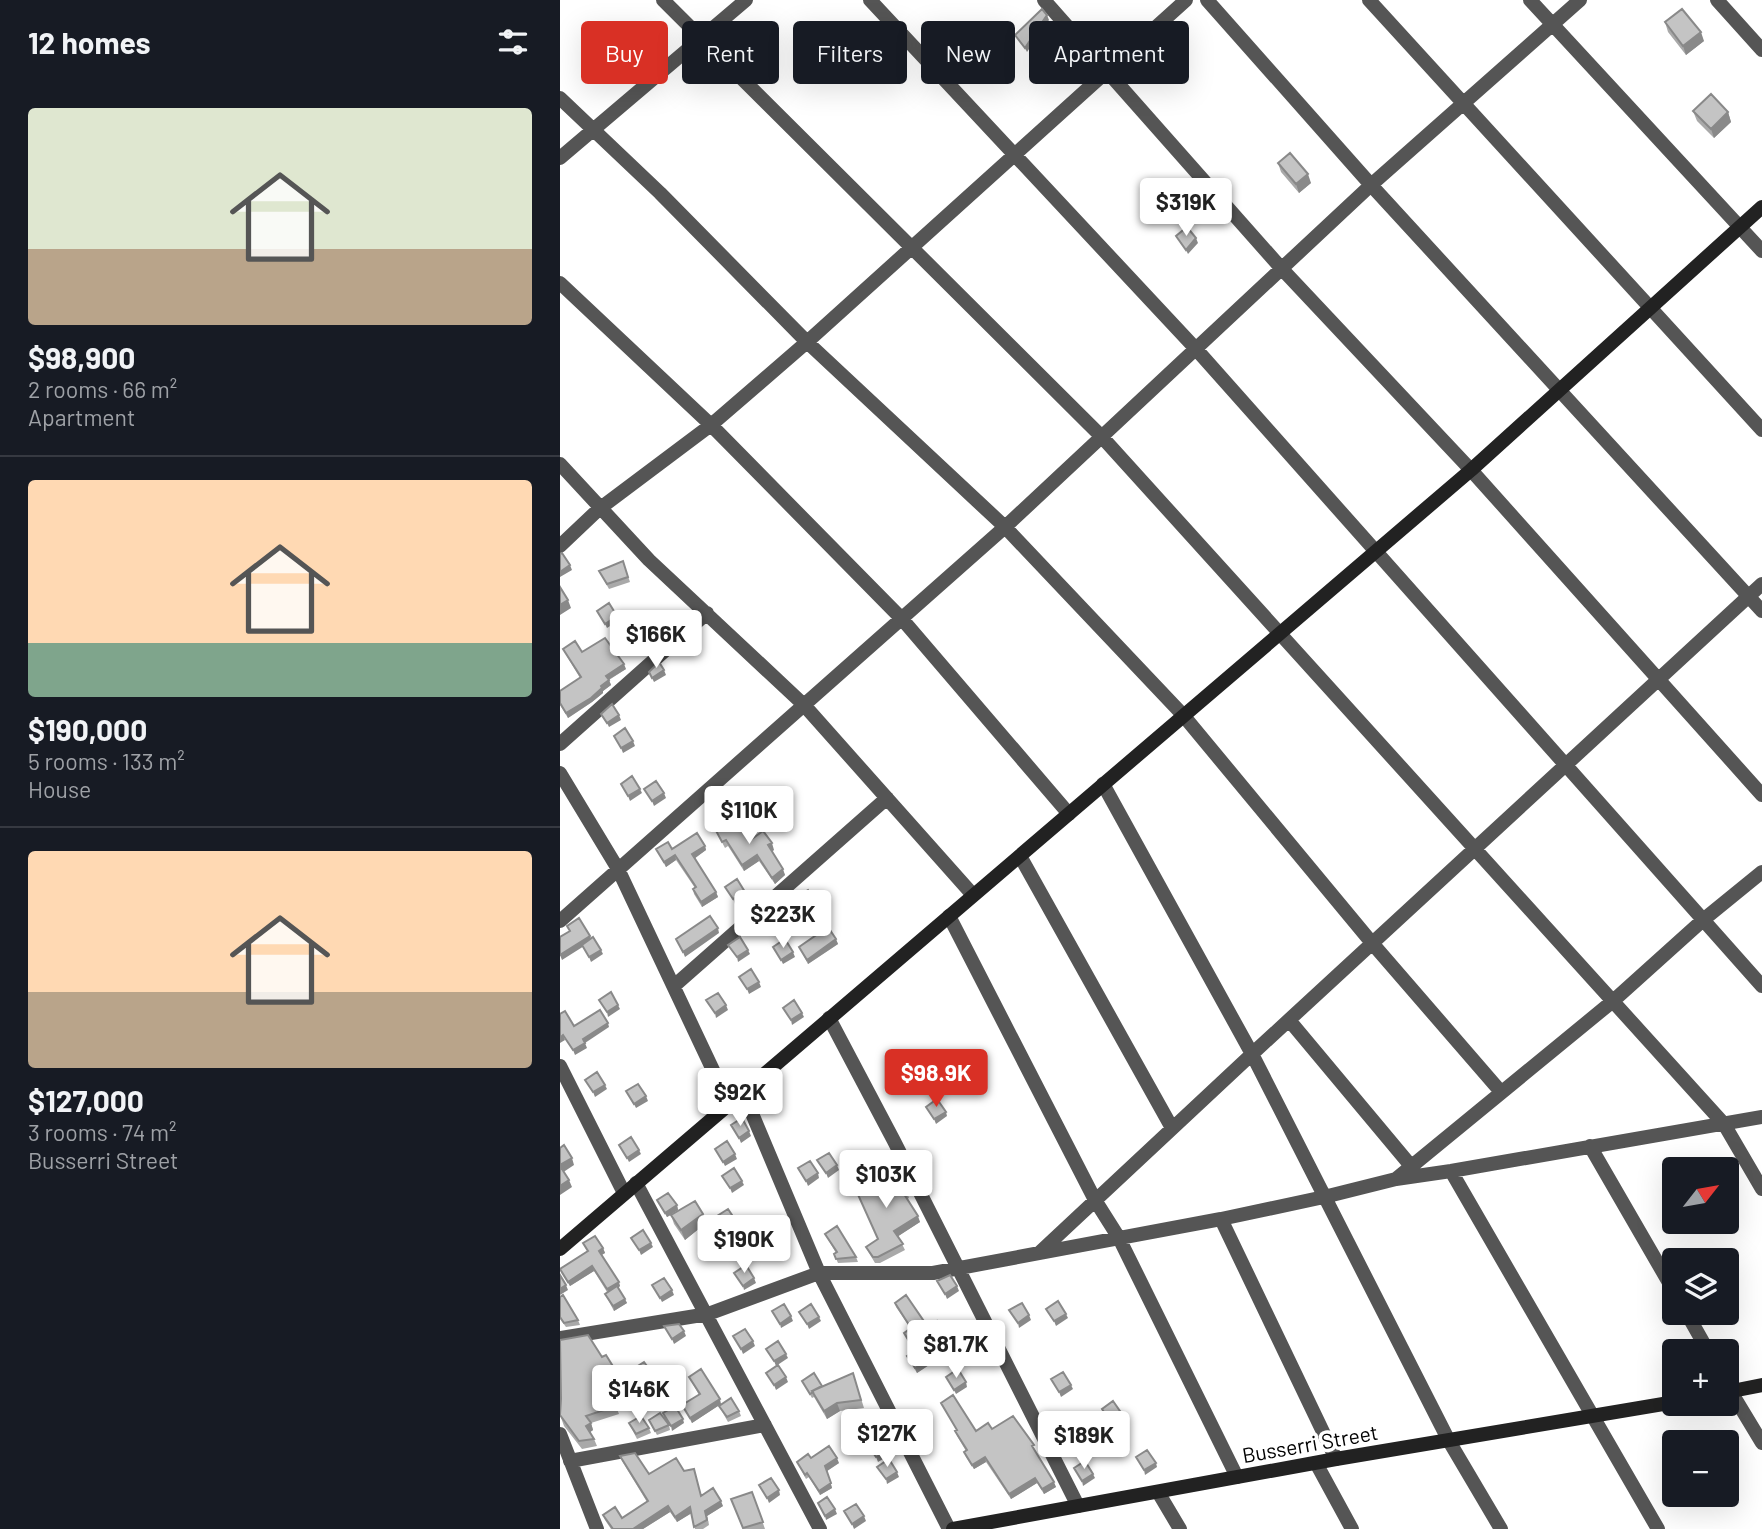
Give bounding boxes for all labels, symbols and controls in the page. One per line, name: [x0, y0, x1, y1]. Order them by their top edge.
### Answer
chip: Buy: [581, 21, 668, 84]
chip: Rent: [682, 21, 779, 84]
chip: Filters: [793, 21, 907, 84]
chip: New: [921, 21, 1015, 84]
chip: Apartment: [1029, 21, 1189, 84]
icon: filters: [494, 23, 532, 61]
text: 12 homes: [28, 24, 151, 60]
icon: home: [217, 154, 343, 280]
pin: $319K: [1137, 178, 1235, 238]
text: $319K: [1156, 187, 1216, 215]
text: $98,900: [28, 339, 135, 375]
text: 2 rooms · 66 m²: [28, 375, 177, 403]
text: Apartment: [28, 403, 135, 431]
icon: home: [217, 526, 343, 652]
pin: $166K: [607, 610, 705, 670]
text: $166K: [626, 619, 686, 647]
text: $190,000: [28, 711, 147, 747]
text: 5 rooms · 133 m²: [28, 747, 185, 775]
text: House: [28, 775, 91, 803]
pin: $110K: [700, 786, 798, 846]
text: $110K: [720, 795, 778, 823]
pin: $223K: [734, 890, 832, 950]
icon: home: [217, 897, 343, 1023]
text: $223K: [750, 899, 816, 927]
pin: $98.9K: [879, 1050, 993, 1109]
text: $98.9K: [901, 1058, 971, 1086]
pin: $92K: [699, 1068, 781, 1128]
text: $92K: [714, 1077, 766, 1105]
text: $127,000: [28, 1082, 144, 1118]
text: 3 rooms · 74 m²: [28, 1118, 177, 1146]
text: Busserri Street: [28, 1146, 178, 1174]
pin: $103K: [837, 1150, 935, 1210]
north arrow: [1662, 1157, 1740, 1234]
map controls: [1662, 1157, 1739, 1507]
text: $103K: [855, 1159, 917, 1187]
pin: $190K: [695, 1216, 793, 1275]
text: $190K: [713, 1224, 775, 1252]
button: layers: [1662, 1248, 1739, 1325]
pin: $81.7K: [899, 1320, 1013, 1380]
text: $81.7K: [923, 1329, 989, 1357]
button: +: [1662, 1339, 1739, 1416]
pin: $146K: [590, 1366, 688, 1425]
text: $146K: [608, 1374, 670, 1402]
pin: $127K: [838, 1410, 936, 1469]
pin: $189K: [1035, 1412, 1133, 1471]
text: $127K: [857, 1418, 917, 1446]
street label: Busserri Street: [1240, 1419, 1380, 1467]
text: $189K: [1054, 1420, 1114, 1448]
button: −: [1662, 1430, 1739, 1507]

